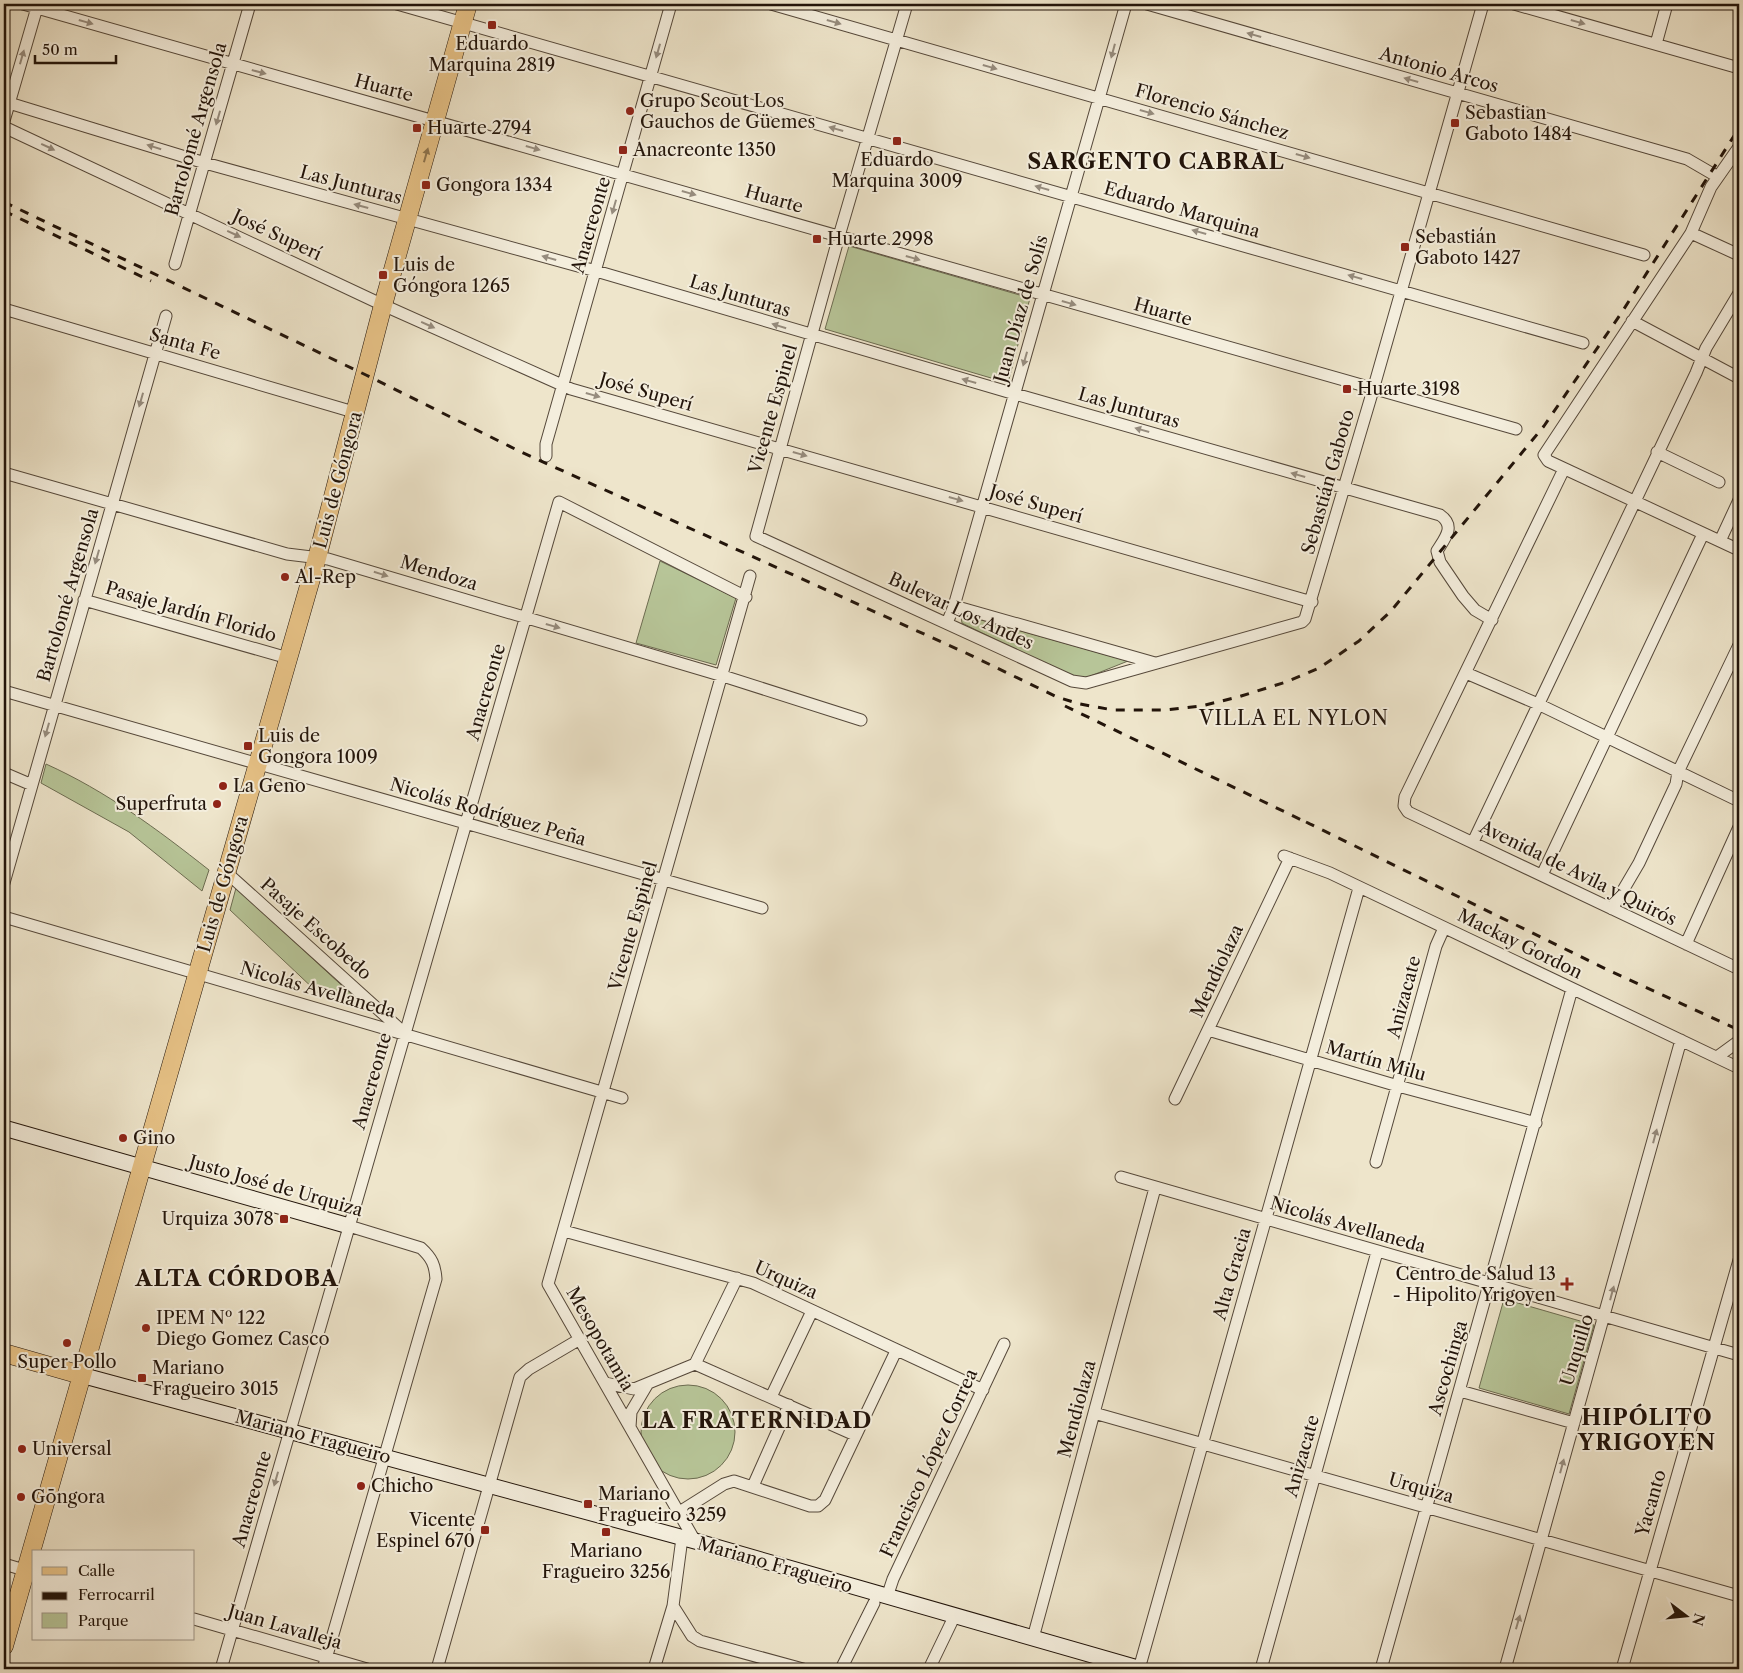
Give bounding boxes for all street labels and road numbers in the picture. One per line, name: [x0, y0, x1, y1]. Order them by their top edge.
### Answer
street label: Bartolomé Argensola: [161, 39, 231, 218]
street label: Antonio Arcos: [1376, 42, 1501, 98]
street label: Huarte: [352, 70, 416, 106]
street label: Florencio Sánchez: [1133, 80, 1291, 144]
street label: Las Junturas: [298, 161, 404, 209]
street label: Anacreonte: [566, 174, 615, 277]
street label: Eduardo Marquina: [1101, 177, 1263, 243]
street label: Huarte: [742, 180, 806, 218]
street label: José Superí: [226, 203, 326, 265]
street label: Juan Díaz de Solís: [989, 233, 1053, 388]
street label: Las Junturas: [687, 270, 793, 322]
street label: Huarte: [1131, 293, 1195, 331]
street label: Santa Fe: [147, 323, 223, 365]
street label: Vicente Espinel: [744, 342, 802, 477]
street label: José Superí: [594, 367, 696, 416]
street label: Las Junturas: [1076, 383, 1182, 433]
street label: Sebastián Gaboto: [1297, 407, 1359, 557]
street label: Luis de Góngora: [309, 409, 367, 551]
street label: José Superí: [984, 479, 1086, 528]
street label: Bartolomé Argensola: [33, 505, 103, 684]
street label: Mendoza: [398, 551, 481, 595]
street label: Bulevar Los Andes: [885, 568, 1037, 654]
street label: Pasaje Jardín Florido: [103, 577, 279, 647]
street label: Anacreonte: [461, 641, 510, 744]
street label: Nicolás Rodríguez Peña: [387, 773, 589, 851]
street label: Luis de Góngora: [193, 813, 253, 955]
street label: Avenida de Avila y Quirós: [1475, 815, 1680, 930]
street label: Vicente Espinel: [604, 859, 662, 994]
street label: Pasaje Escobedo: [256, 873, 376, 985]
street label: Mackay Gordon: [1454, 904, 1586, 984]
street label: Mendiolaza: [1186, 920, 1248, 1021]
street label: Anizacate: [1382, 953, 1426, 1042]
street label: Nicolás Avellaneda: [238, 957, 399, 1023]
street label: Anacreonte: [347, 1030, 396, 1133]
street label: Martín Milu: [1323, 1036, 1429, 1086]
street label: Justo José de Urquiza: [184, 1150, 366, 1222]
street label: Nicolás Avellaneda: [1268, 1192, 1429, 1258]
street label: Alta Gracia: [1208, 1225, 1256, 1324]
street label: Urquiza: [751, 1256, 822, 1304]
street label: Mesopotamia: [561, 1283, 639, 1395]
street label: Unquillo: [1556, 1311, 1598, 1389]
street label: Ascochinga: [1424, 1317, 1472, 1419]
street label: Mendiolaza: [1053, 1357, 1101, 1460]
street label: Francisco López Correa: [876, 1365, 983, 1561]
street label: Mariano Fragueiro: [233, 1406, 393, 1468]
street label: Anizacate: [1280, 1412, 1324, 1500]
street label: Anacreonte: [227, 1448, 276, 1551]
street label: Yacanto: [1631, 1467, 1671, 1540]
street label: Urquiza: [1386, 1468, 1457, 1508]
street label: Mariano Fragueiro: [695, 1532, 855, 1598]
street label: Juan Lavalleja: [222, 1599, 345, 1654]

